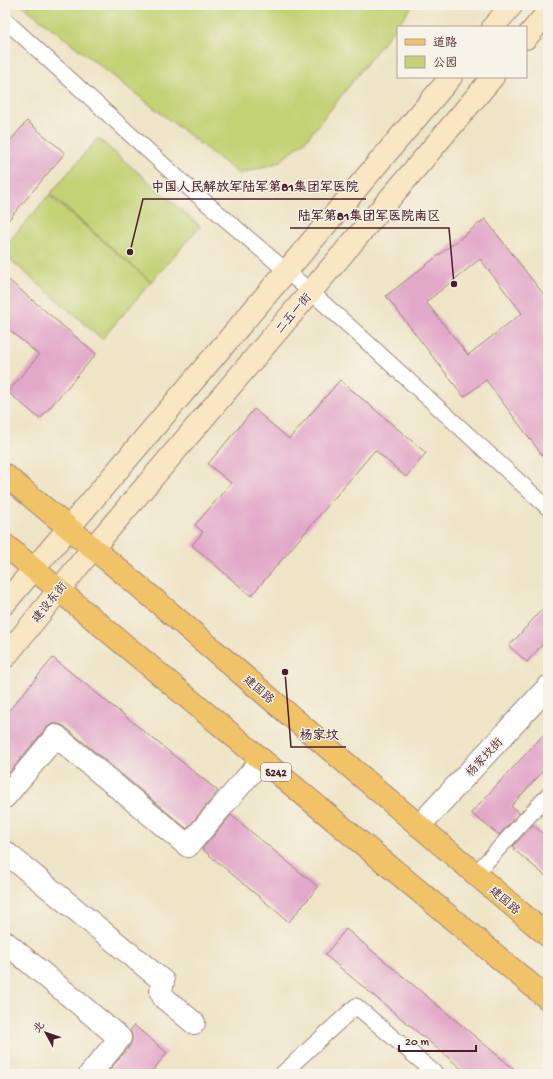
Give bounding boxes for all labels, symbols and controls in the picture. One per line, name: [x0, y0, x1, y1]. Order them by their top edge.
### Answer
legend: [397, 26, 527, 78]
text: 道路: [433, 36, 457, 51]
text: 公园: [433, 56, 457, 71]
callout: 中国人民解放军陆军第81集团军医院: [143, 174, 366, 199]
text: 中国人民解放军陆军第81集团军医院: [151, 179, 359, 196]
callout: 陆军第81集团军医院南区: [290, 203, 449, 228]
text: 陆军第81集团军医院南区: [298, 208, 440, 225]
street label: 二五一街: [273, 291, 315, 337]
street label: 建设东街: [29, 580, 71, 626]
street label: 建国路: [240, 673, 277, 708]
callout: 杨家坟: [291, 722, 346, 747]
text: 杨家坟: [299, 728, 339, 744]
street label: 杨家坟街: [463, 735, 507, 781]
road number: S242: [261, 763, 291, 781]
street label: 建国路: [486, 884, 523, 919]
north arrow: [26, 1013, 66, 1053]
text: 北: [32, 1020, 48, 1036]
scale bar: [399, 1027, 476, 1053]
text: 20 m: [405, 1036, 430, 1050]

